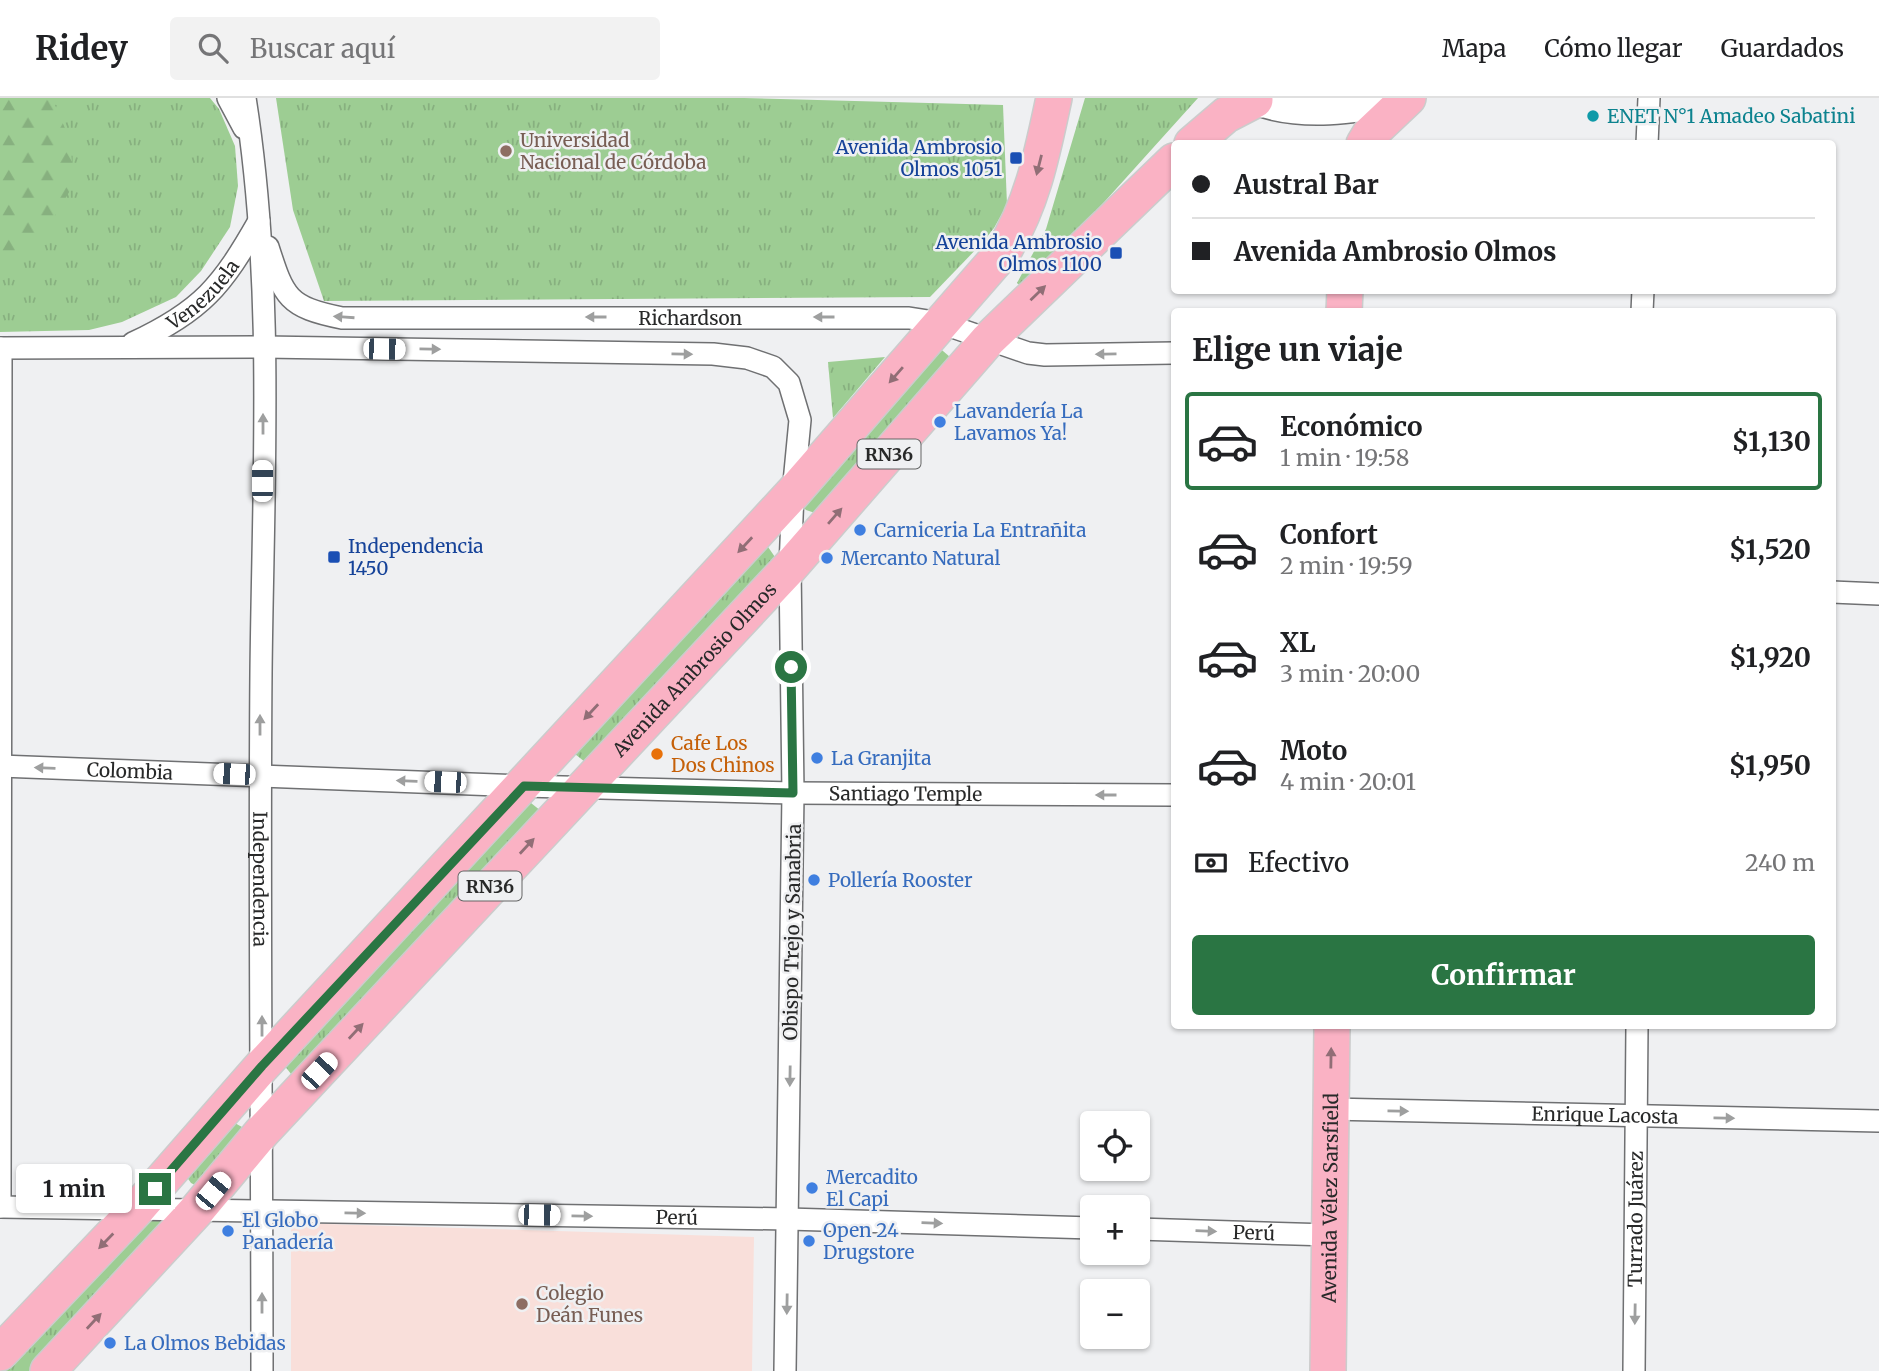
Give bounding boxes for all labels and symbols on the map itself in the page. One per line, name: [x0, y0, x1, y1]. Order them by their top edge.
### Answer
place label: ENET N°1 Amadeo Sabatini: [1607, 104, 1855, 128]
marker: ENET N°1 Amadeo Sabatini: [1585, 108, 1601, 124]
place label: Universidad Nacional de Córdoba: [520, 128, 706, 174]
place label: Avenida Ambrosio Olmos 1051: [835, 135, 1002, 181]
marker: Universidad Nacional de Córdoba: [498, 143, 514, 159]
marker: Avenida Ambrosio Olmos 1051: [1008, 150, 1024, 166]
one-way arrow: [1033, 154, 1044, 176]
place label: Avenida Ambrosio Olmos 1100: [935, 230, 1102, 276]
marker: Avenida Ambrosio Olmos 1100: [1108, 245, 1124, 261]
street label: Venezuela: [161, 255, 244, 335]
one-way arrow: [1029, 286, 1046, 302]
street label: Richardson: [638, 306, 743, 330]
one-way arrow: [333, 311, 355, 322]
one-way arrow: [585, 311, 607, 323]
one-way arrow: [813, 312, 835, 323]
car: [363, 338, 406, 360]
one-way arrow: [419, 344, 441, 355]
one-way arrow: [671, 348, 693, 360]
one-way arrow: [1095, 348, 1117, 360]
one-way arrow: [889, 366, 904, 383]
place label: Lavandería La Lavamos Ya!: [954, 399, 1083, 445]
one-way arrow: [257, 413, 269, 435]
marker: Lavandería La Lavamos Ya!: [932, 414, 948, 430]
road number: RN36: [858, 440, 920, 468]
car: [252, 460, 273, 502]
one-way arrow: [826, 508, 842, 525]
place label: Carniceria La Entrañita: [874, 518, 1086, 542]
marker: Carniceria La Entrañita: [852, 522, 868, 538]
place label: Independencia 1450: [348, 534, 484, 580]
one-way arrow: [738, 536, 754, 553]
place label: Mercanto Natural: [841, 546, 1001, 570]
marker: Independencia 1450: [326, 549, 342, 565]
marker: Mercanto Natural: [819, 550, 835, 566]
street label: Avenida Ambrosio Olmos: [606, 577, 781, 762]
route start: [775, 651, 807, 683]
one-way arrow: [584, 703, 600, 720]
one-way arrow: [255, 714, 266, 736]
place label: Cafe Los Dos Chinos: [671, 731, 775, 777]
marker: Cafe Los Dos Chinos: [649, 746, 665, 762]
place label: La Granjita: [831, 746, 931, 770]
marker: La Granjita: [809, 750, 825, 766]
street label: Colombia: [86, 757, 174, 785]
one-way arrow: [34, 762, 56, 774]
car: [213, 763, 256, 785]
car: [424, 771, 467, 793]
one-way arrow: [396, 775, 418, 787]
street label: Santiago Temple: [829, 781, 982, 806]
one-way arrow: [1095, 789, 1117, 801]
street label: Independencia: [248, 811, 272, 947]
street label: Obispo Trejo y Sanabria: [778, 823, 806, 1041]
one-way arrow: [519, 838, 535, 855]
place label: Pollería Rooster: [828, 868, 973, 892]
road number: RN36: [458, 872, 522, 900]
marker: Pollería Rooster: [806, 872, 822, 888]
one-way arrow: [256, 1015, 268, 1037]
one-way arrow: [347, 1023, 363, 1040]
one-way arrow: [1325, 1047, 1337, 1069]
car: [297, 1048, 342, 1094]
one-way arrow: [784, 1066, 796, 1088]
street label: Avenida Vélez Sarsfield: [1317, 1093, 1343, 1304]
street label: Enrique Lacosta: [1531, 1101, 1679, 1129]
one-way arrow: [1388, 1105, 1410, 1116]
one-way arrow: [1713, 1112, 1735, 1123]
street label: Turrado Juárez: [1623, 1151, 1648, 1287]
callout: 1 min: [15, 1164, 130, 1214]
place label: Mercadito El Capi: [826, 1165, 918, 1211]
car: [192, 1168, 235, 1214]
route end: [139, 1173, 171, 1205]
marker: Mercadito El Capi: [804, 1180, 820, 1196]
car: [518, 1204, 561, 1226]
street label: Perú: [656, 1205, 698, 1230]
one-way arrow: [344, 1207, 366, 1218]
place label: El Globo Panadería: [242, 1208, 333, 1254]
one-way arrow: [572, 1210, 594, 1222]
place label: Open 24 Drugstore: [823, 1218, 914, 1264]
one-way arrow: [922, 1218, 944, 1229]
street label: Perú: [1232, 1220, 1276, 1245]
marker: El Globo Panadería: [220, 1223, 236, 1239]
one-way arrow: [1195, 1226, 1217, 1237]
one-way arrow: [99, 1232, 115, 1249]
marker: Open 24 Drugstore: [801, 1233, 817, 1249]
place label: Colegio Deán Funes: [536, 1281, 643, 1327]
one-way arrow: [256, 1292, 268, 1314]
one-way arrow: [781, 1293, 792, 1315]
marker: Colegio Deán Funes: [514, 1296, 530, 1312]
one-way arrow: [1629, 1303, 1641, 1325]
one-way arrow: [86, 1312, 102, 1330]
place label: La Olmos Bebidas: [124, 1331, 286, 1355]
marker: La Olmos Bebidas: [102, 1335, 118, 1351]

